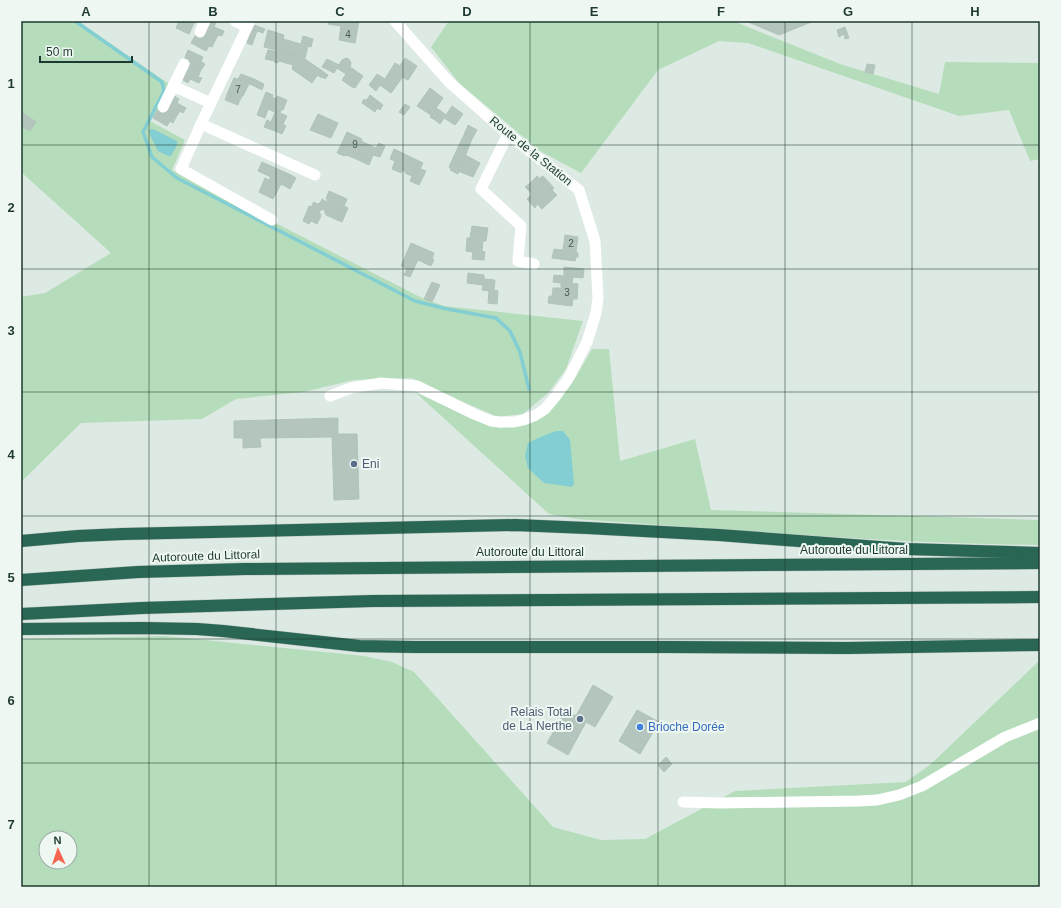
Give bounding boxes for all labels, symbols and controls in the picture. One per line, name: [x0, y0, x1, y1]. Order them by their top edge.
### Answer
text: A: [81, 4, 91, 19]
text: B: [208, 4, 218, 19]
text: C: [335, 4, 345, 19]
text: D: [462, 4, 472, 19]
text: E: [590, 4, 599, 19]
text: F: [717, 4, 725, 19]
text: G: [843, 4, 853, 19]
text: H: [970, 4, 980, 19]
house number: 4: [345, 29, 351, 40]
scale bar: [40, 38, 132, 64]
text: 50 m: [46, 45, 73, 59]
text: 1: [7, 76, 15, 91]
house number: 7: [235, 84, 241, 95]
street label: Route de la Station: [487, 113, 575, 189]
house number: 9: [352, 139, 358, 150]
text: 2: [7, 200, 15, 215]
house number: 2: [568, 238, 574, 249]
house number: 3: [564, 287, 570, 298]
text: 3: [7, 323, 15, 338]
text: 4: [7, 447, 15, 462]
place label: Eni: [362, 457, 379, 471]
marker: Eni: [349, 459, 359, 469]
street label: Autoroute du Littoral: [800, 543, 908, 557]
street label: Autoroute du Littoral: [476, 545, 584, 559]
street label: Autoroute du Littoral: [152, 547, 260, 565]
text: 5: [7, 570, 15, 585]
text: 6: [7, 693, 15, 708]
place label: Relais Total de La Nerthe: [503, 705, 572, 733]
marker: Relais Total de La Nerthe: [575, 714, 585, 724]
place label: Brioche Dorée: [648, 720, 725, 734]
marker: Brioche Dorée: [635, 722, 645, 732]
text: 7: [7, 817, 15, 832]
north arrow: [38, 830, 78, 870]
text: N: [53, 834, 62, 846]

